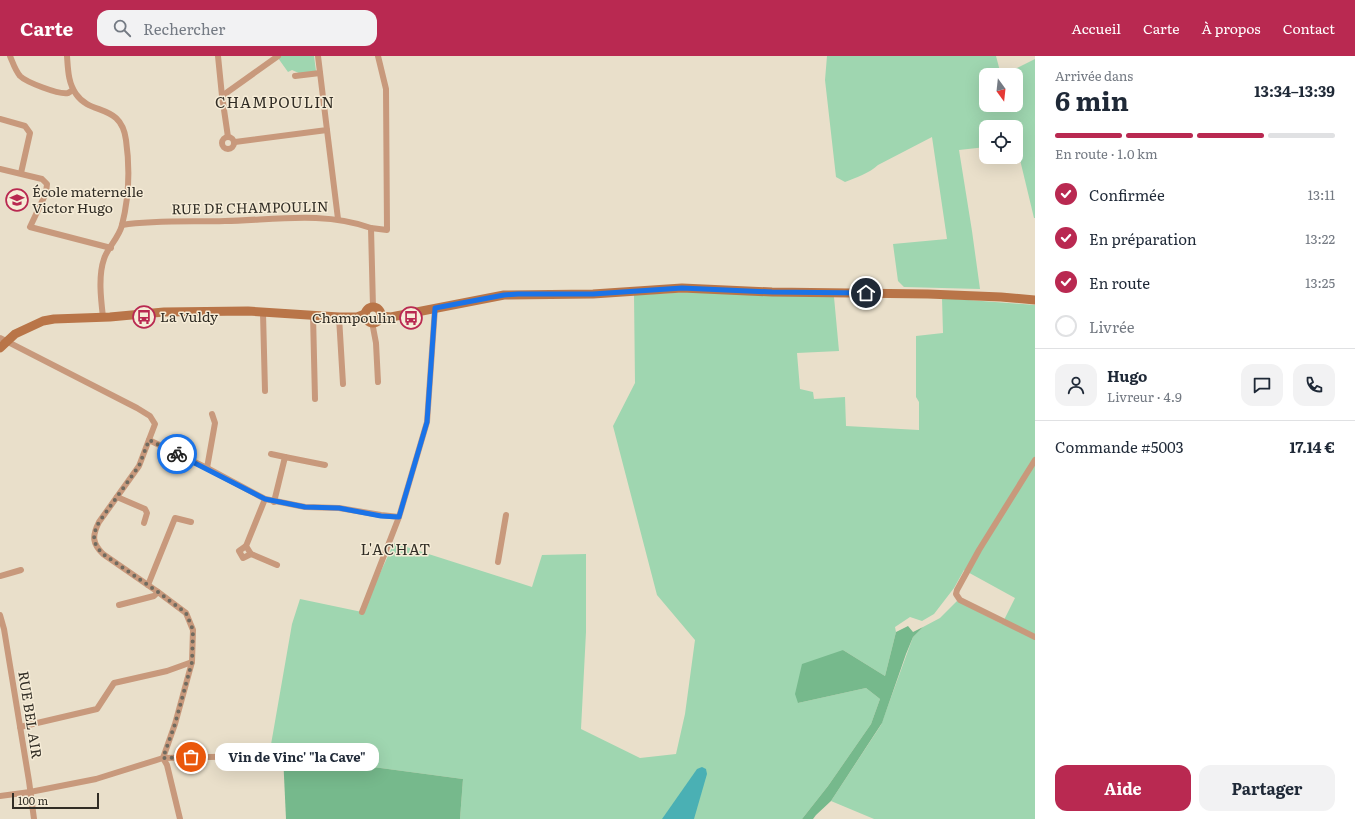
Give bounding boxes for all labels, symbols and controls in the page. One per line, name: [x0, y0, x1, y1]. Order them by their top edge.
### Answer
search box: [97, 10, 377, 46]
text: Carte: [20, 14, 73, 42]
icon: search: [111, 17, 133, 39]
text: Rechercher: [143, 17, 225, 40]
text: Accueil: [1071, 18, 1121, 38]
text: Carte: [1143, 18, 1180, 38]
text: À propos: [1202, 18, 1261, 38]
text: Contact: [1283, 18, 1335, 38]
text: Arrivée dans: [1055, 66, 1133, 85]
north arrow: [979, 68, 1023, 112]
map controls: [979, 68, 1023, 164]
text: 13:34–13:39: [1254, 79, 1335, 102]
text: 6 min: [1055, 80, 1129, 119]
district label: CHAMPOULIN: [215, 90, 335, 113]
button: locate: [979, 120, 1023, 164]
text: En route · 1.0 km: [1055, 144, 1158, 163]
place label: École maternelle Victor Hugo: [32, 181, 143, 217]
icon: check: [1055, 183, 1077, 205]
text: Confirmée: [1089, 183, 1165, 206]
text: 13:11: [1308, 185, 1335, 204]
school or university icon: École maternelle Victor Hugo: [4, 187, 30, 213]
street label: RUE DE CHAMPOULIN: [171, 196, 329, 218]
icon: check: [1055, 227, 1077, 249]
text: En préparation: [1089, 227, 1197, 250]
text: 13:22: [1305, 229, 1335, 248]
icon: check: [1055, 271, 1077, 293]
text: En route: [1089, 271, 1150, 294]
text: 13:25: [1305, 273, 1335, 292]
pin: [849, 276, 883, 310]
icon: home: [855, 282, 877, 304]
bus stop icon: La Vuldy: [131, 304, 157, 330]
bus stop icon: Champoulin: [398, 305, 424, 331]
place label: La Vuldy: [160, 306, 219, 326]
place label: Champoulin: [312, 307, 396, 327]
text: Livrée: [1089, 315, 1135, 338]
button: person: [1055, 364, 1097, 406]
text: Hugo: [1107, 364, 1147, 387]
button: chat: [1241, 364, 1283, 406]
button: phone: [1293, 364, 1335, 406]
text: Livreur · 4.9: [1107, 387, 1182, 406]
courier: [157, 434, 197, 474]
text: Commande #5003: [1055, 435, 1184, 458]
text: 17.14 €: [1290, 435, 1335, 458]
icon: bike: [166, 443, 188, 465]
district label: L'ACHAT: [361, 537, 431, 560]
street label: RUE BEL AIR: [14, 670, 48, 760]
pin: [174, 740, 208, 774]
callout: Vin de Vinc' "la Cave": [215, 743, 379, 771]
icon: bag: [180, 746, 202, 768]
text: Vin de Vinc' "la Cave": [228, 747, 366, 766]
button: Aide: [1055, 765, 1191, 811]
button: Partager: [1199, 765, 1335, 811]
scale bar: [12, 791, 99, 810]
text: 100 m: [18, 792, 48, 808]

